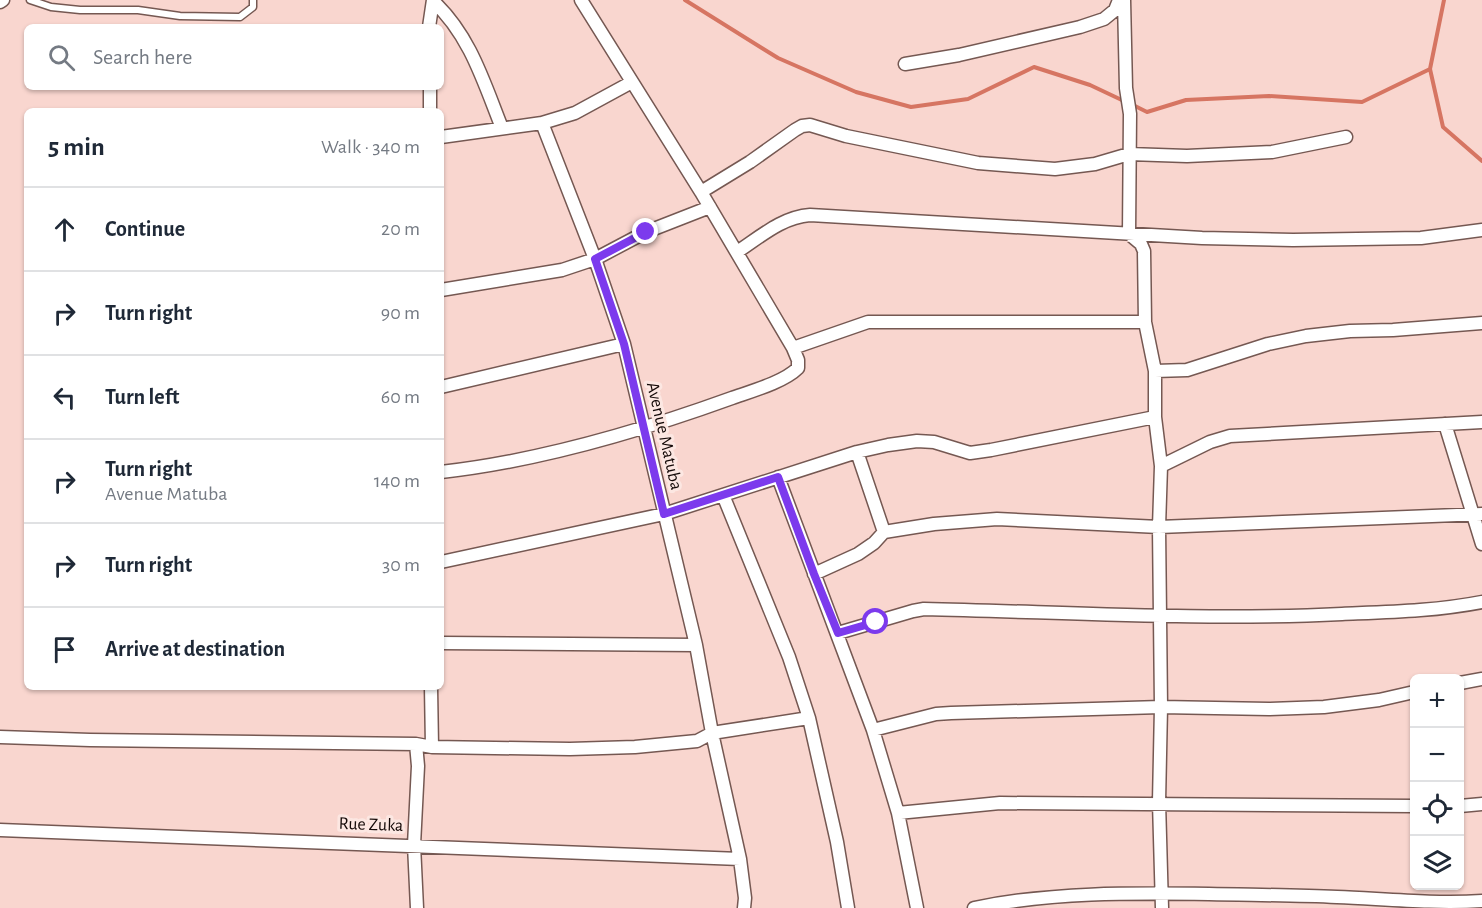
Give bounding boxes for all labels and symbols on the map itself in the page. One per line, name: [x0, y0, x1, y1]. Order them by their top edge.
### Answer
route end: [632, 218, 658, 244]
street label: Avenue Matuba: [643, 380, 685, 492]
route start: [862, 608, 888, 634]
street label: Rue Zuka: [338, 815, 404, 835]

